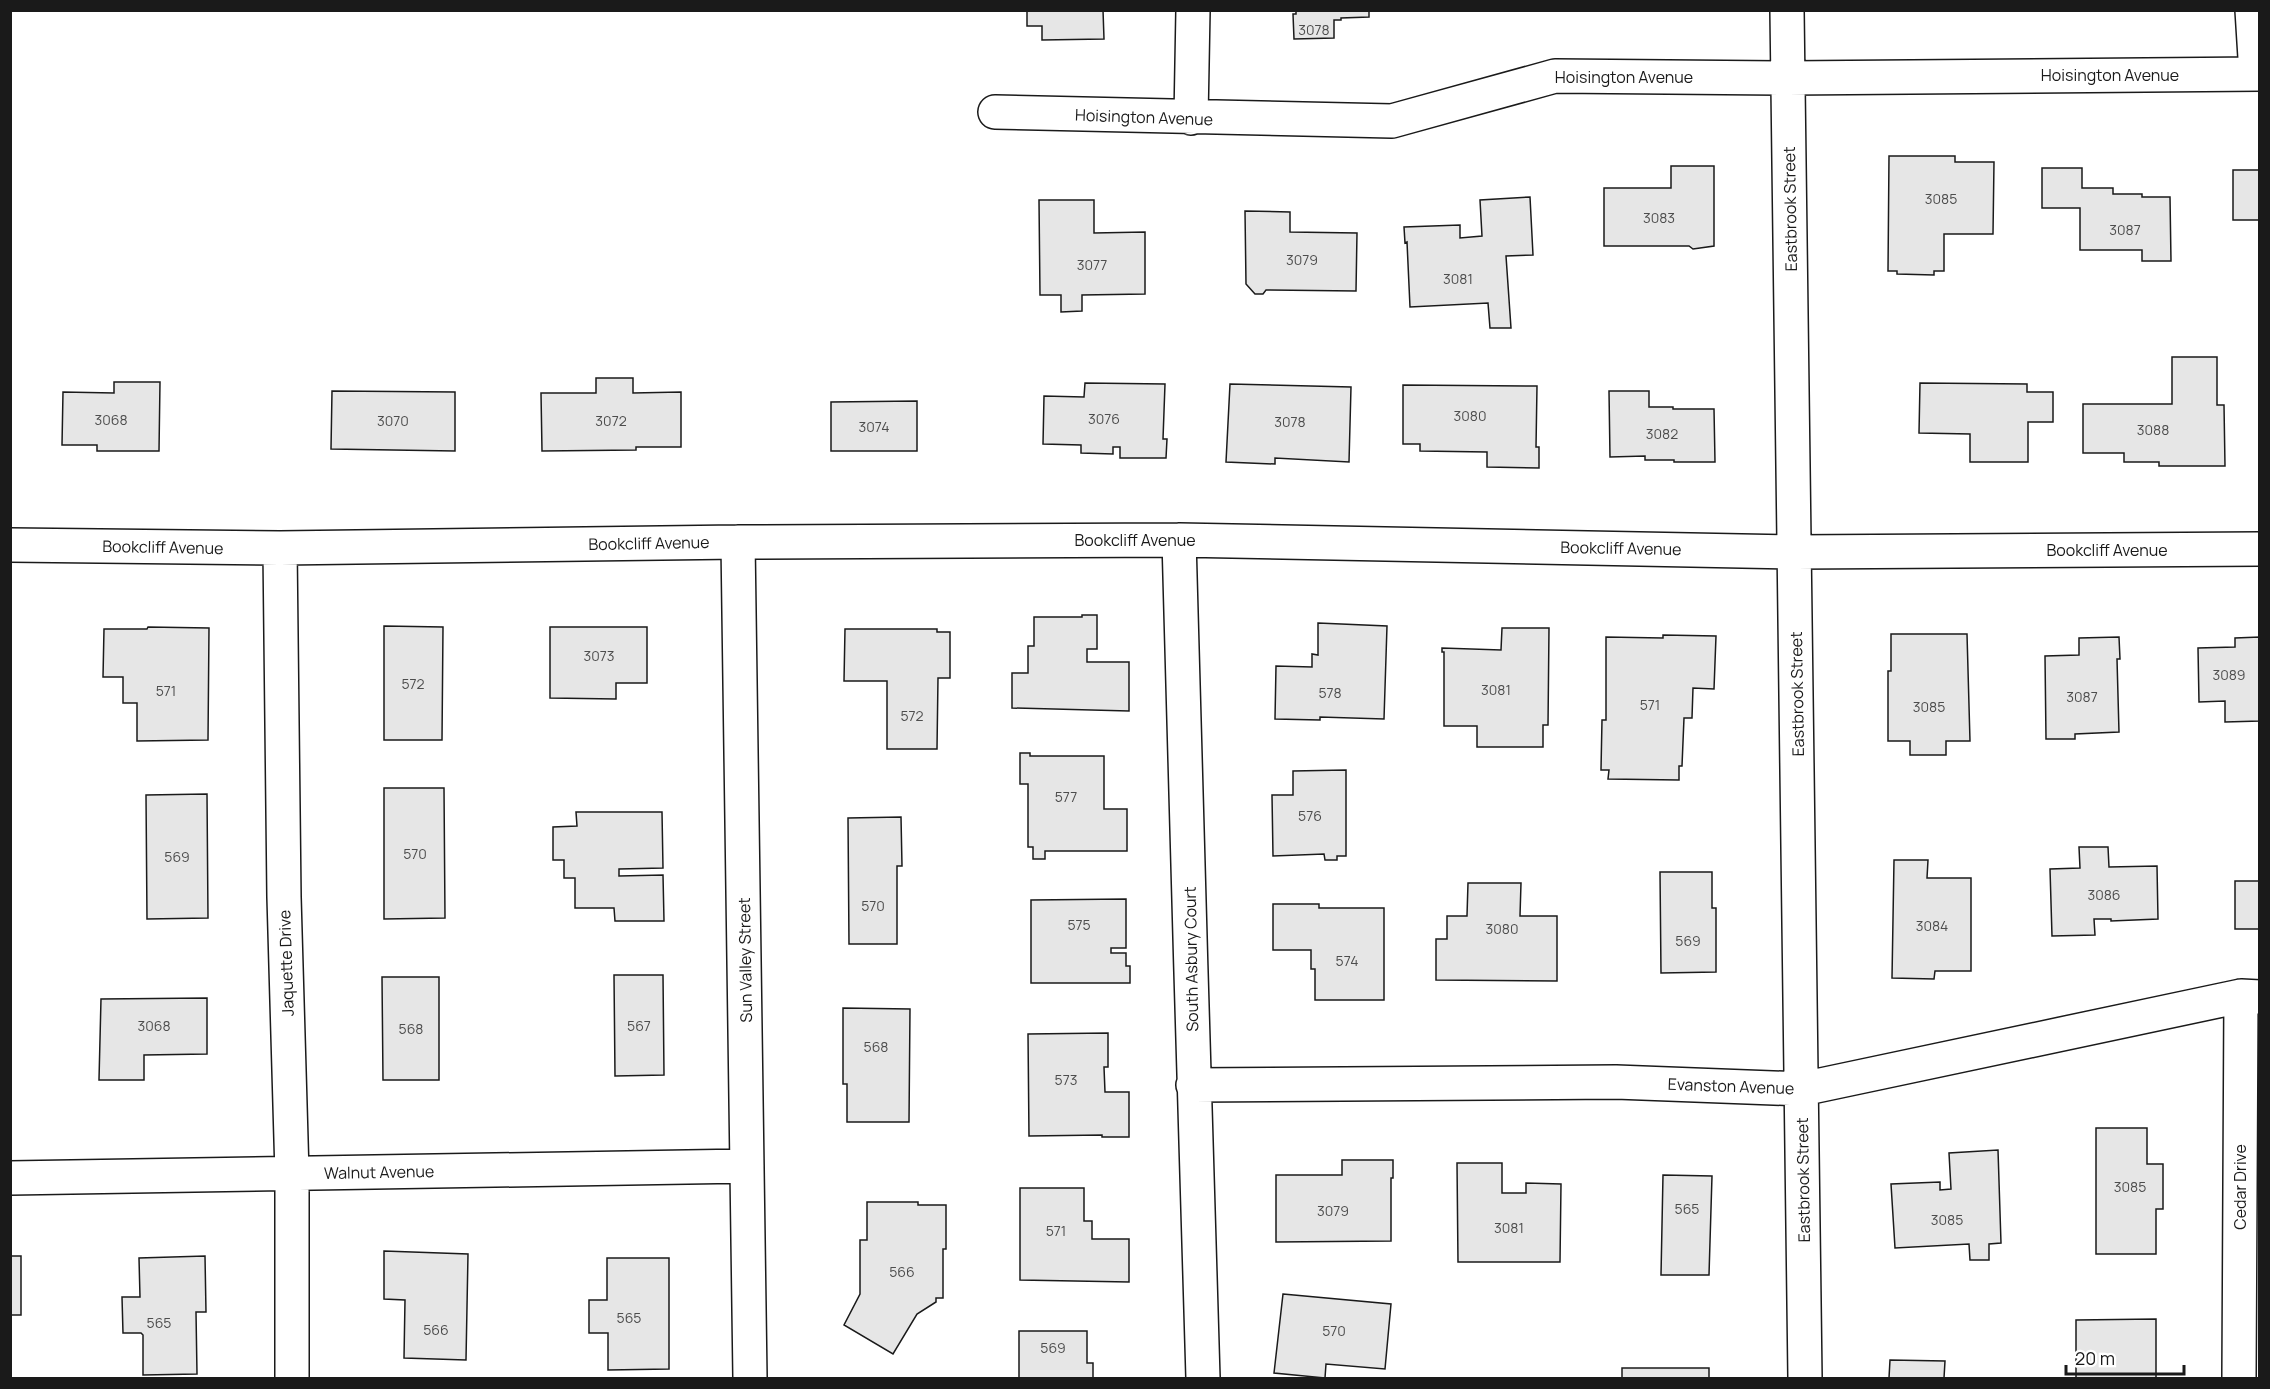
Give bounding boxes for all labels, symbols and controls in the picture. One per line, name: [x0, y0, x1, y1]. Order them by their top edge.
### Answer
house number: 3078: [1298, 20, 1330, 39]
street label: Hoisington Avenue: [2041, 64, 2179, 86]
street label: Hoisington Avenue: [1555, 66, 1693, 88]
street label: Hoisington Avenue: [1075, 104, 1213, 130]
street label: Eastbrook Street: [1778, 146, 1802, 272]
house number: 3085: [1925, 189, 1957, 208]
house number: 3083: [1643, 208, 1675, 227]
house number: 3087: [2109, 220, 2141, 239]
house number: 3079: [1286, 250, 1318, 269]
house number: 3077: [1077, 255, 1107, 274]
house number: 3081: [1443, 269, 1473, 288]
house number: 3080: [1454, 406, 1486, 425]
house number: 3076: [1088, 409, 1120, 428]
house number: 3068: [94, 410, 128, 429]
house number: 3070: [377, 411, 409, 430]
house number: 3072: [595, 411, 627, 430]
house number: 3078: [1274, 412, 1306, 431]
house number: 3074: [858, 417, 890, 436]
house number: 3088: [2137, 420, 2169, 439]
house number: 3082: [1646, 424, 1678, 443]
street label: Bookcliff Avenue: [1074, 529, 1196, 551]
street label: Bookcliff Avenue: [588, 531, 710, 555]
street label: Bookcliff Avenue: [102, 535, 224, 559]
street label: Bookcliff Avenue: [1560, 536, 1682, 560]
street label: Bookcliff Avenue: [2046, 539, 2168, 561]
street label: Eastbrook Street: [1785, 631, 1809, 757]
house number: 3073: [583, 646, 615, 665]
house number: 3089: [2212, 665, 2246, 684]
house number: 572: [401, 674, 425, 693]
house number: 3081: [1481, 680, 1511, 699]
house number: 571: [156, 681, 176, 700]
house number: 578: [1318, 683, 1342, 702]
house number: 3087: [2066, 687, 2098, 706]
house number: 571: [1640, 695, 1660, 714]
house number: 3085: [1913, 697, 1945, 716]
house number: 572: [900, 706, 924, 725]
house number: 577: [1055, 787, 1077, 806]
house number: 576: [1298, 806, 1322, 825]
house number: 570: [403, 844, 427, 863]
house number: 569: [164, 847, 190, 866]
house number: 3086: [2087, 885, 2121, 904]
street label: South Asbury Court: [1179, 886, 1203, 1032]
house number: 570: [861, 896, 885, 915]
street label: Sun Valley Street: [733, 897, 757, 1023]
street label: Jaquette Drive: [273, 909, 299, 1017]
house number: 575: [1067, 915, 1091, 934]
house number: 3084: [1916, 916, 1948, 935]
house number: 3080: [1486, 919, 1518, 938]
house number: 569: [1675, 931, 1701, 950]
house number: 574: [1336, 951, 1358, 970]
house number: 3068: [137, 1016, 171, 1035]
house number: 567: [627, 1016, 651, 1035]
house number: 568: [399, 1019, 423, 1038]
house number: 568: [864, 1037, 888, 1056]
house number: 573: [1055, 1070, 1077, 1089]
street label: Evanston Avenue: [1667, 1073, 1795, 1099]
street label: Eastbrook Street: [1791, 1117, 1815, 1243]
street label: Cedar Drive: [2229, 1144, 2251, 1230]
street label: Walnut Avenue: [324, 1160, 434, 1184]
house number: 3085: [2114, 1177, 2146, 1196]
house number: 565: [1675, 1199, 1699, 1218]
house number: 3079: [1317, 1201, 1349, 1220]
house number: 3085: [1931, 1210, 1963, 1229]
house number: 3081: [1494, 1218, 1524, 1237]
house number: 571: [1046, 1221, 1066, 1240]
house number: 566: [889, 1262, 915, 1281]
house number: 565: [617, 1308, 641, 1327]
house number: 565: [147, 1313, 171, 1332]
house number: 566: [423, 1320, 449, 1339]
house number: 570: [1322, 1321, 1346, 1340]
house number: 569: [1040, 1338, 1066, 1357]
scale bar: [2066, 1338, 2184, 1376]
text: 20 m: [2075, 1346, 2115, 1370]

